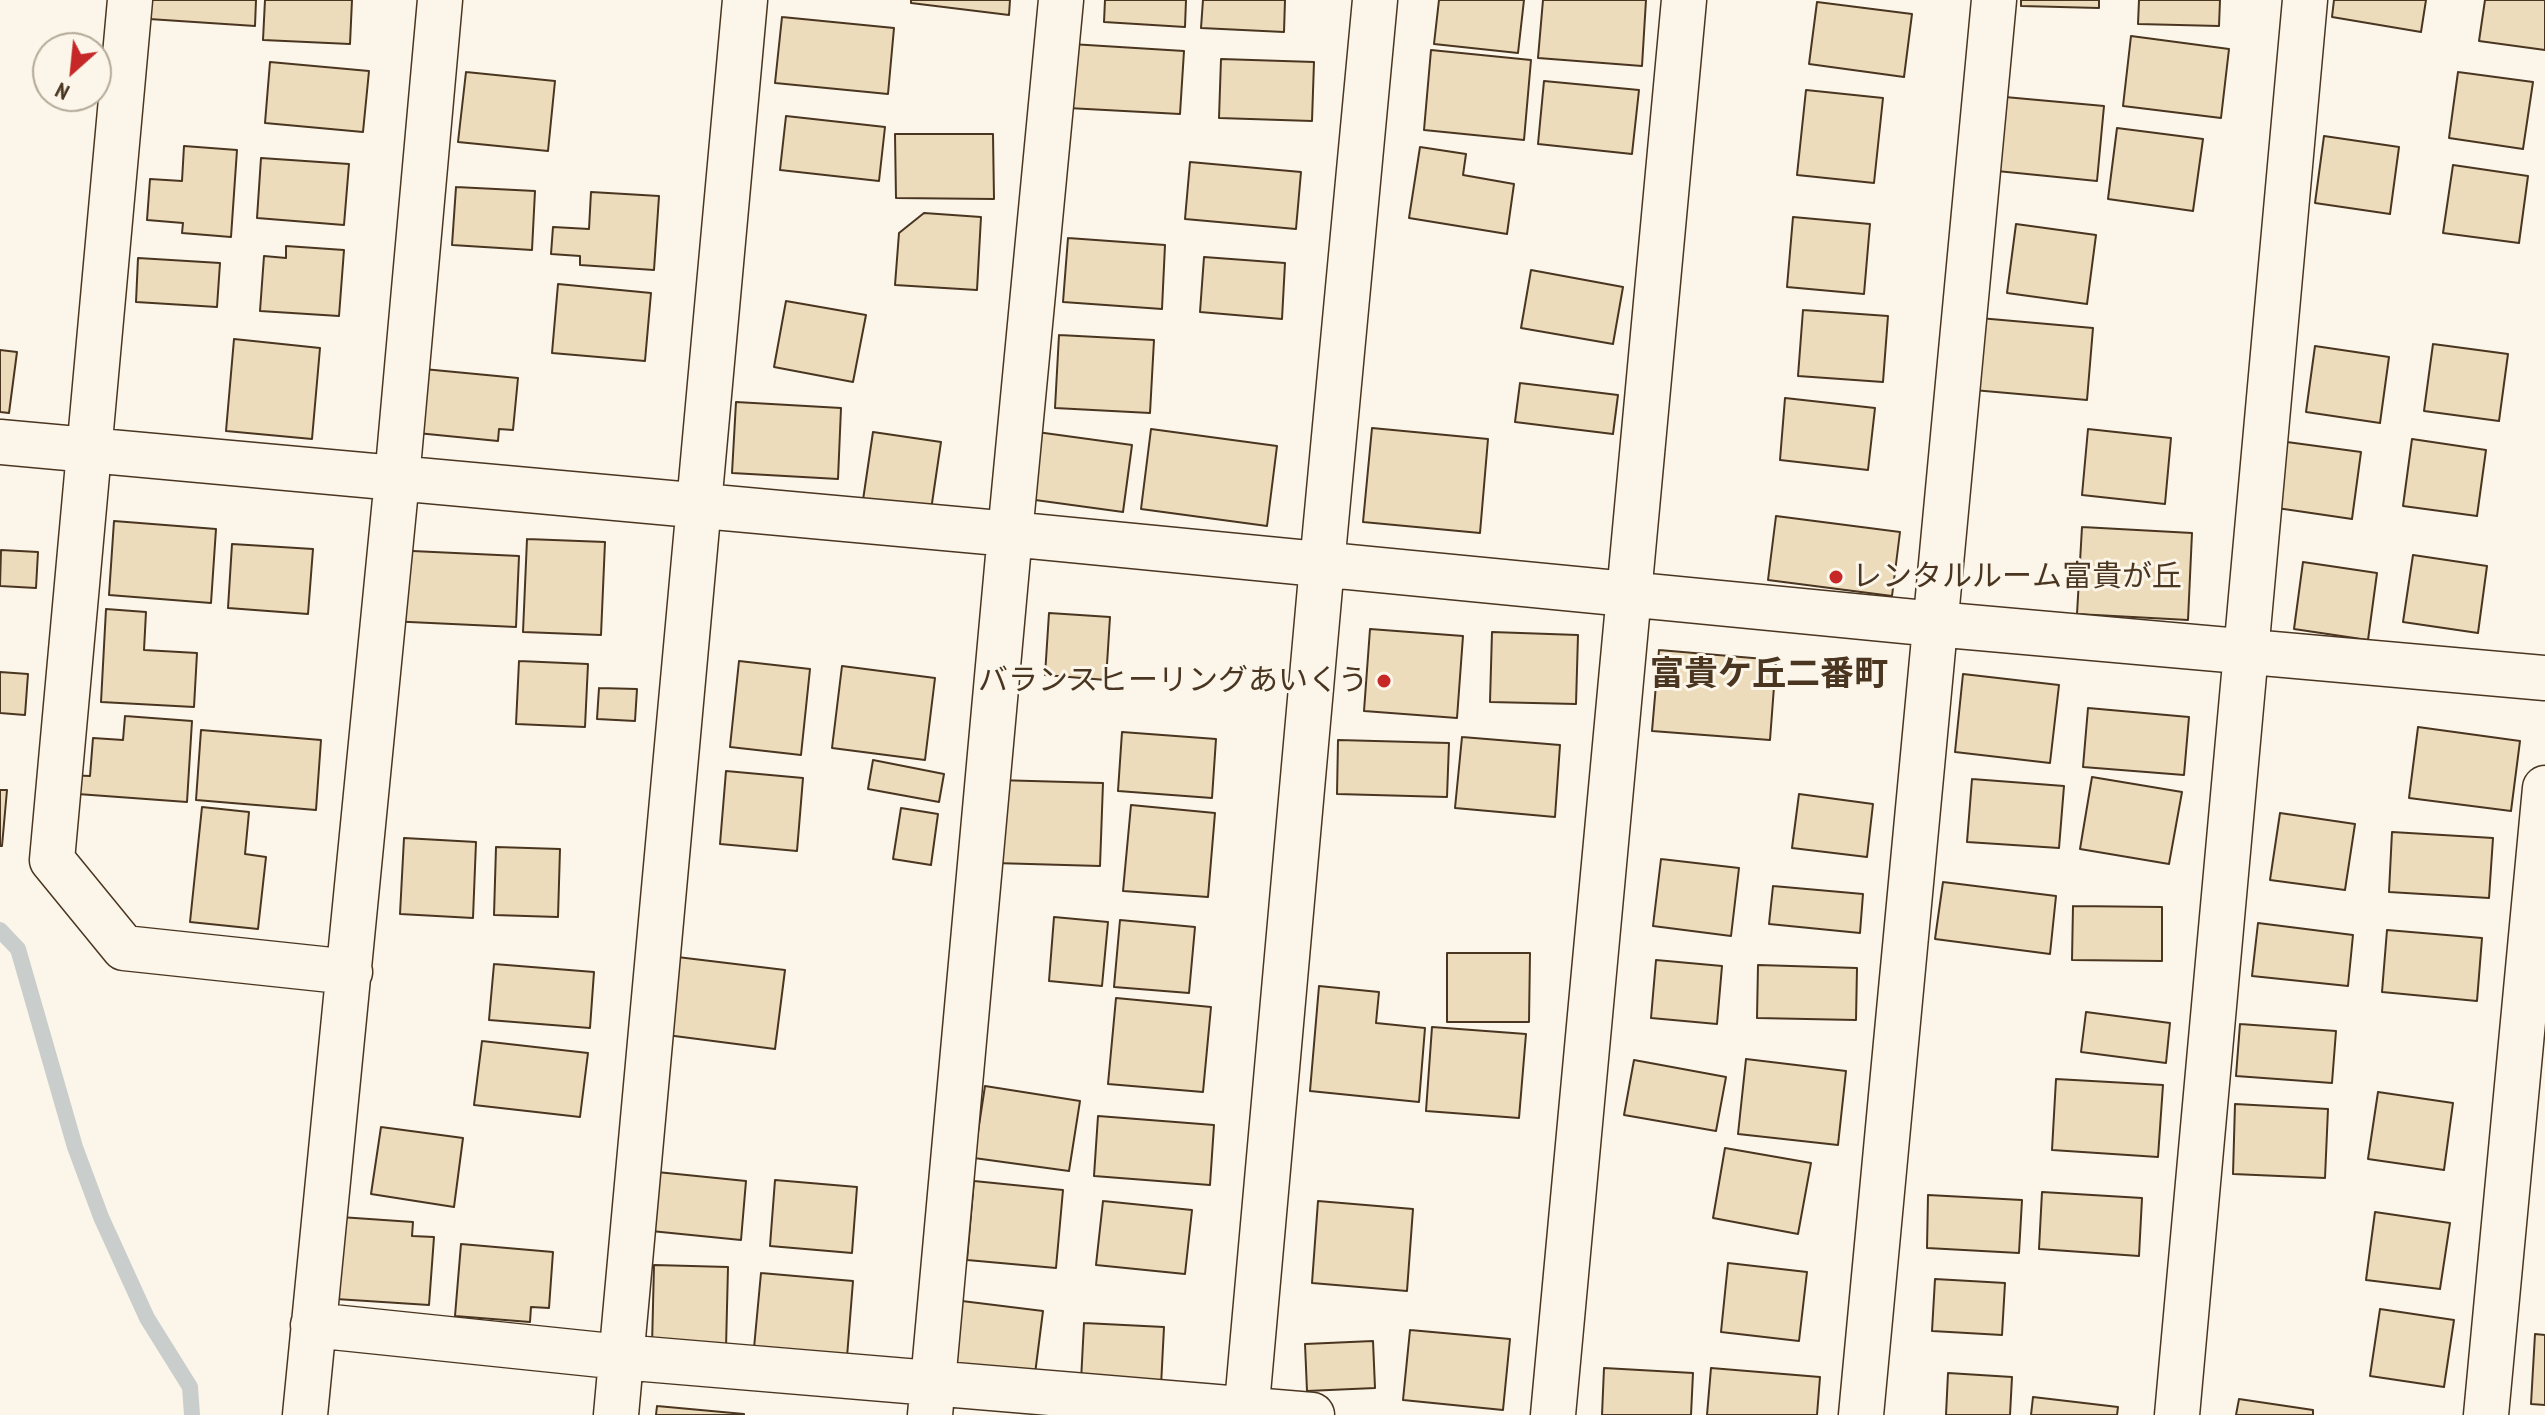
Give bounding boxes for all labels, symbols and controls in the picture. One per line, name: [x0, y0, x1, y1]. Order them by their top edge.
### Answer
north arrow: [32, 32, 112, 112]
text: N: [50, 76, 74, 107]
place label: レンタルルーム富貴が丘: [1852, 559, 2182, 595]
marker: レンタルルーム富貴が丘: [1827, 568, 1845, 586]
district label: 富貴ケ丘二番町: [1650, 655, 1888, 695]
place label: バランスヒーリングあいくう: [978, 663, 1368, 699]
marker: バランスヒーリングあいくう: [1375, 672, 1393, 690]

